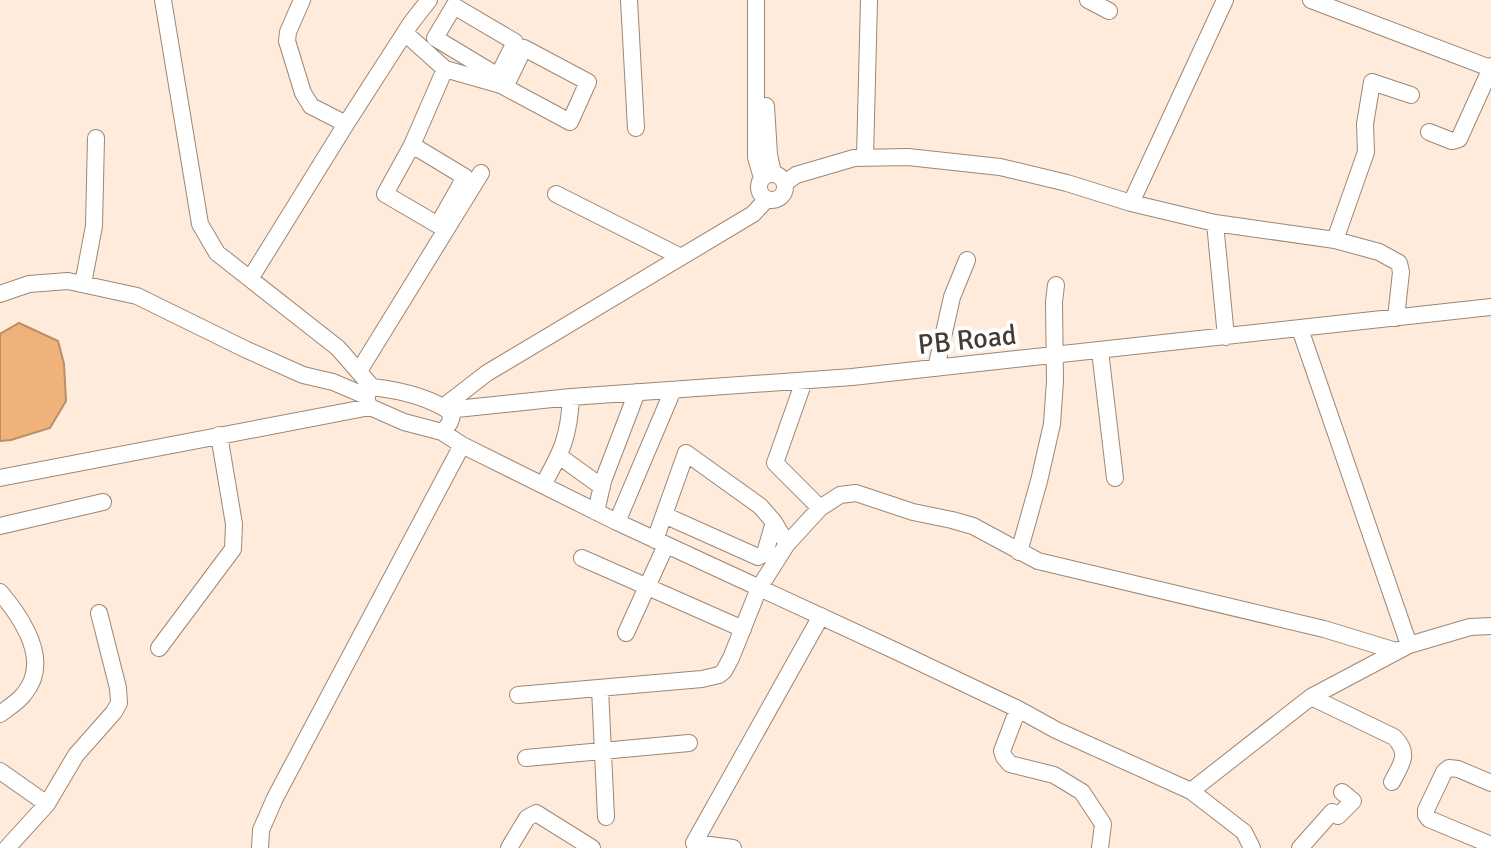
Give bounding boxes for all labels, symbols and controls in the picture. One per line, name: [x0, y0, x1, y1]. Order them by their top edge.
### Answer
street label: PB Road: [916, 318, 1018, 362]

